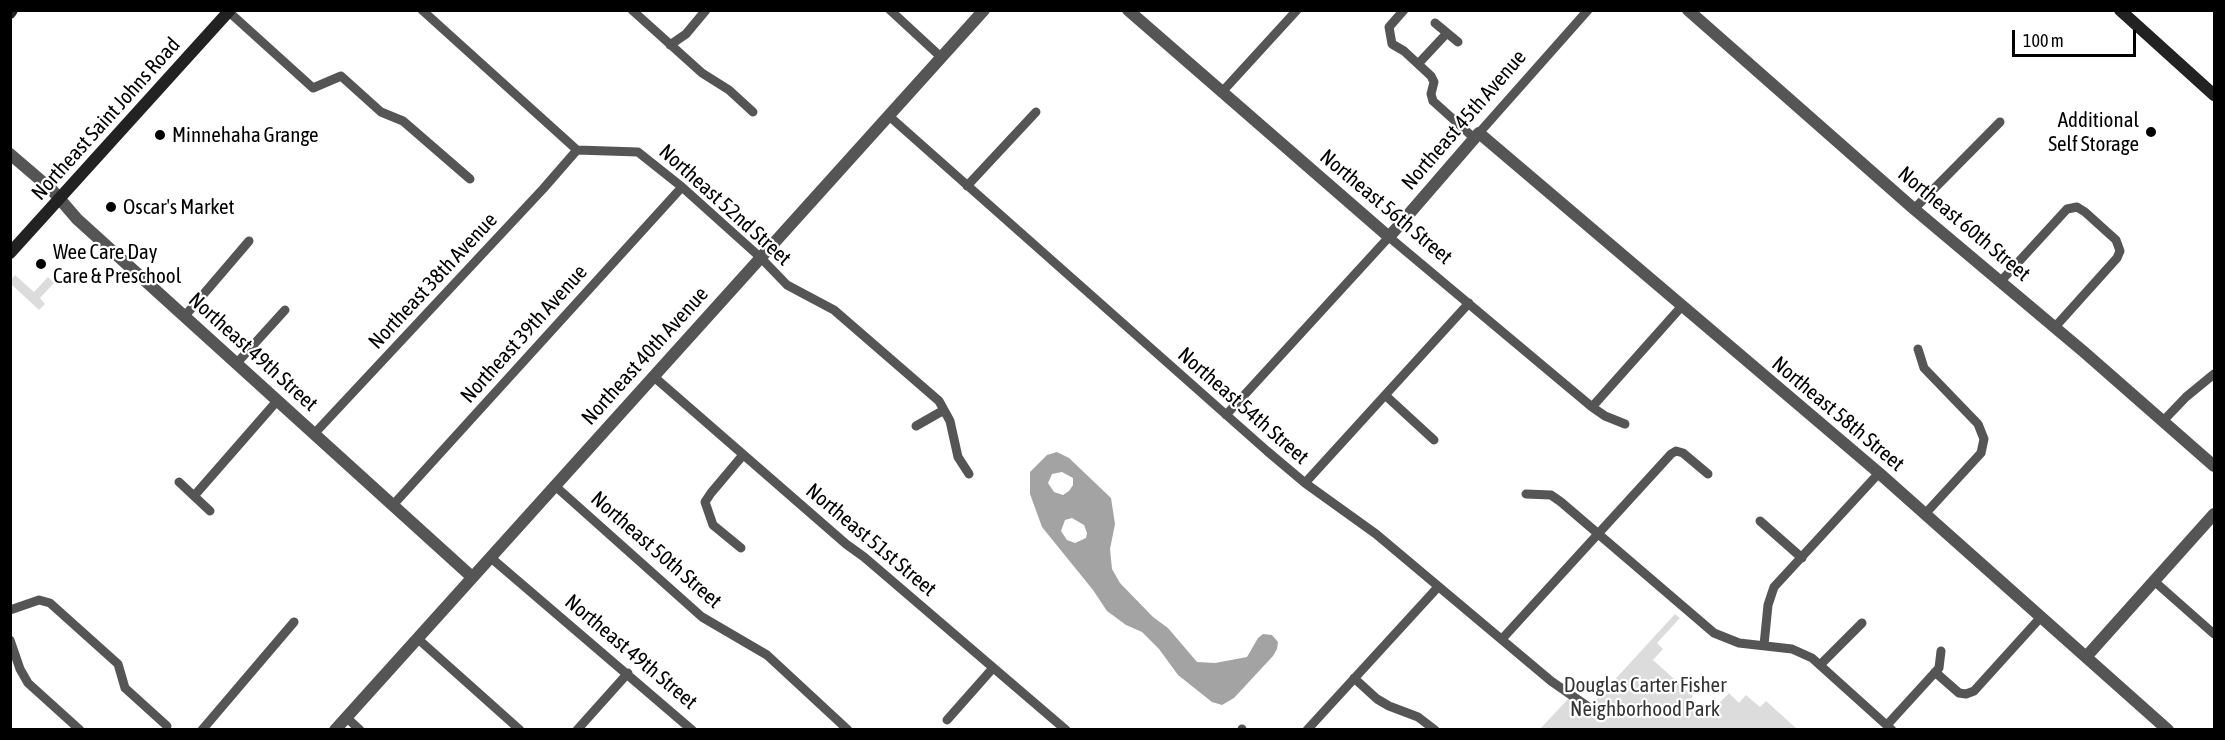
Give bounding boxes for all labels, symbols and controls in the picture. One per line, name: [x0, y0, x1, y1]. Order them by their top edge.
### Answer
scale bar: [2015, 18, 2140, 56]
text: 100 m: [2023, 30, 2064, 51]
street label: Northeast Saint Johns Road: [26, 33, 186, 205]
street label: Northeast 45th Avenue: [1396, 45, 1532, 195]
place label: Additional Self Storage: [2048, 107, 2139, 157]
place label: Minnehaha Grange: [172, 122, 319, 148]
marker: Additional Self Storage: [2144, 125, 2158, 139]
marker: Minnehaha Grange: [153, 128, 167, 142]
street label: Northeast 52nd Street: [654, 139, 796, 271]
street label: Northeast 56th Street: [1315, 144, 1457, 270]
street label: Northeast 60th Street: [1893, 161, 2035, 287]
place label: Oscar's Market: [123, 194, 235, 220]
marker: Oscar's Market: [104, 200, 118, 214]
street label: Northeast 38th Avenue: [363, 208, 503, 354]
place label: Wee Care Day Care & Preschool: [53, 239, 181, 289]
marker: Wee Care Day Care & Preschool: [34, 257, 48, 271]
street label: Northeast 39th Avenue: [455, 260, 593, 408]
street label: Northeast 40th Avenue: [576, 282, 714, 430]
street label: Northeast 49th Street: [183, 287, 323, 417]
street label: Northeast 54th Street: [1172, 342, 1314, 470]
street label: Northeast 58th Street: [1767, 351, 1909, 477]
street label: Northeast 51st Street: [801, 478, 941, 602]
street label: Northeast 50th Street: [585, 486, 727, 614]
street label: Northeast 49th Street: [560, 589, 702, 715]
park label: Douglas Carter Fisher Neighborhood Park: [1564, 672, 1726, 722]

